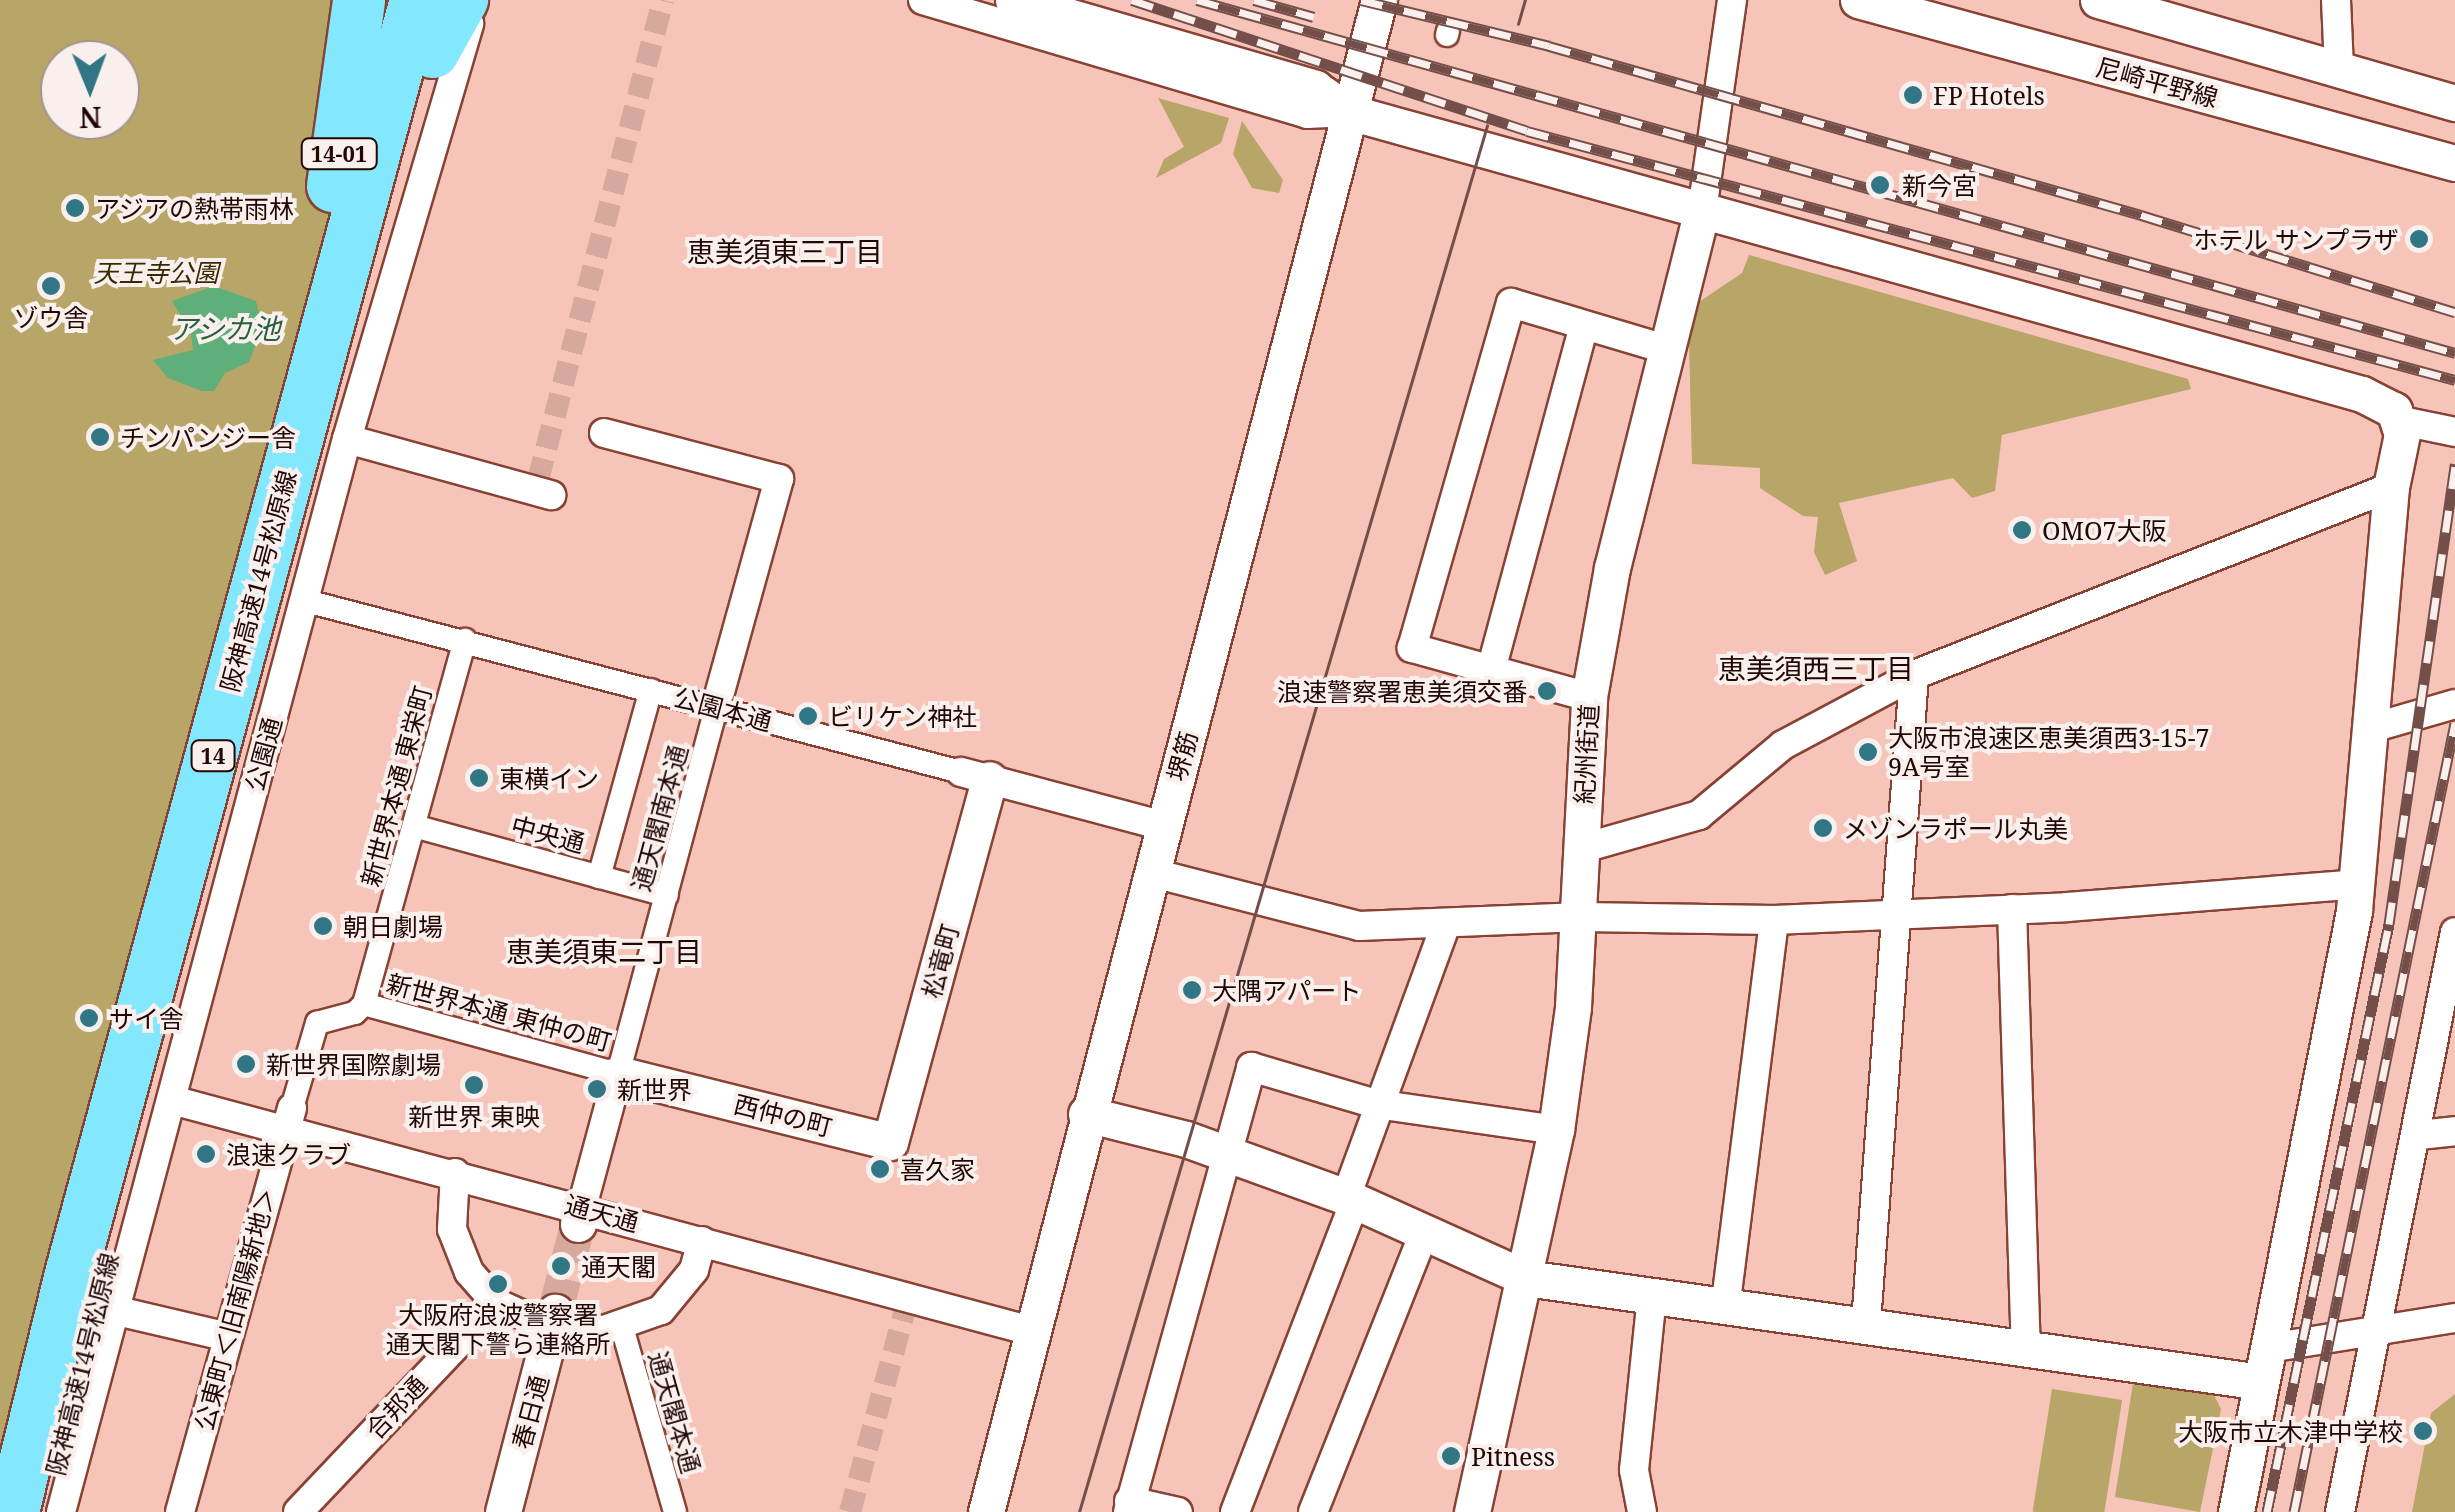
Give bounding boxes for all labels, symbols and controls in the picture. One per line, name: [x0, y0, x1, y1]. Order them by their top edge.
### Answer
north arrow: [40, 40, 140, 140]
street label: 尼崎平野線: [2093, 51, 2221, 113]
place label: FP Hotels: [1933, 80, 2045, 110]
marker: FP Hotels: [1902, 84, 1924, 106]
text: N: [79, 99, 102, 137]
road number: 14-01: [299, 137, 379, 171]
place label: 新今宮: [1902, 170, 1977, 200]
marker: 新今宮: [1867, 172, 1893, 198]
place label: アジアの熱帯雨林: [95, 193, 295, 223]
marker: アジアの熱帯雨林: [64, 197, 86, 219]
place label: ホテル サンプラザ: [2193, 224, 2399, 254]
marker: ホテル サンプラザ: [2408, 228, 2430, 250]
district label: 恵美須東三丁目: [687, 234, 883, 268]
park label: 天王寺公園: [94, 257, 218, 287]
marker: ゾウ舎: [40, 275, 62, 297]
place label: ゾウ舎: [14, 302, 88, 332]
water label: アシカ池: [169, 311, 281, 345]
place label: チンパンジー舎: [120, 422, 295, 452]
marker: チンパンジー舎: [89, 426, 111, 448]
street label: 阪神高速14号松原線: [214, 467, 302, 695]
place label: OMO7大阪: [2042, 515, 2167, 545]
marker: OMO7大阪: [2011, 519, 2033, 541]
district label: 恵美須西三丁目: [1718, 651, 1914, 685]
place label: 浪速警察署恵美須交番: [1277, 676, 1527, 706]
marker: 浪速警察署恵美須交番: [1536, 680, 1558, 702]
street label: 新世界本通 東栄町: [355, 682, 437, 890]
street label: 公園本通: [671, 682, 775, 736]
place label: ビリケン神社: [828, 701, 978, 731]
street label: 紀州街道: [1568, 703, 1604, 805]
marker: ビリケン神社: [797, 705, 819, 727]
street label: 公園通: [239, 714, 287, 794]
place label: 大阪市浪速区恵美須西3-15-7 9A号室: [1888, 723, 2209, 782]
street label: 堺筋: [1161, 728, 1203, 784]
road number: 14: [190, 739, 236, 773]
marker: 大阪市浪速区恵美須西3-15-7 9A号室: [1857, 741, 1879, 763]
street label: 通天閣南本通: [625, 742, 693, 894]
place label: 東横イン: [499, 763, 599, 793]
marker: 東横イン: [468, 767, 490, 789]
street label: 中央通: [508, 810, 588, 858]
place label: メゾンラポール丸美: [1843, 813, 2068, 843]
marker: メゾンラポール丸美: [1812, 817, 1834, 839]
place label: 朝日劇場: [343, 911, 443, 941]
marker: 朝日劇場: [312, 915, 334, 937]
street label: 松竜町: [916, 921, 964, 1001]
district label: 恵美須東二丁目: [506, 934, 702, 968]
street label: 新世界本通 東仲の町: [383, 968, 615, 1056]
place label: 大隅アパート: [1212, 975, 1362, 1005]
marker: 大隅アパート: [1181, 979, 1203, 1001]
place label: サイ舎: [109, 1003, 184, 1033]
marker: サイ舎: [78, 1007, 100, 1029]
place label: 新世界国際劇場: [266, 1049, 441, 1079]
marker: 新世界国際劇場: [235, 1053, 257, 1075]
marker: 新世界 東映: [463, 1074, 485, 1096]
place label: 新世界: [617, 1074, 692, 1104]
marker: 新世界: [586, 1078, 608, 1100]
street label: 西仲の町: [731, 1088, 835, 1142]
place label: 新世界 東映: [408, 1101, 540, 1131]
place label: 浪速クラブ: [226, 1139, 351, 1169]
marker: 浪速クラブ: [195, 1143, 217, 1165]
place label: 喜久家: [900, 1154, 975, 1184]
marker: 喜久家: [869, 1158, 891, 1180]
street label: 公東町＜旧南陽新地＞: [188, 1184, 282, 1434]
street label: 通天通: [562, 1189, 642, 1237]
street label: 阪神高速14号松原線: [40, 1250, 124, 1478]
place label: 通天閣: [581, 1251, 656, 1281]
marker: 通天閣: [550, 1255, 572, 1277]
marker: 大阪府浪波警察署 通天閣下警ら連絡所: [487, 1273, 509, 1295]
place label: 大阪府浪波警察署 通天閣下警ら連絡所: [386, 1300, 610, 1359]
street label: 通天閣本通: [643, 1348, 707, 1476]
street label: 合邦通: [359, 1369, 433, 1445]
street label: 春日通: [506, 1372, 554, 1452]
place label: 大阪市立木津中学校: [2178, 1416, 2403, 1446]
marker: 大阪市立木津中学校: [2412, 1420, 2434, 1442]
place label: Pitness: [1471, 1441, 1555, 1471]
marker: Pitness: [1440, 1445, 1462, 1467]

